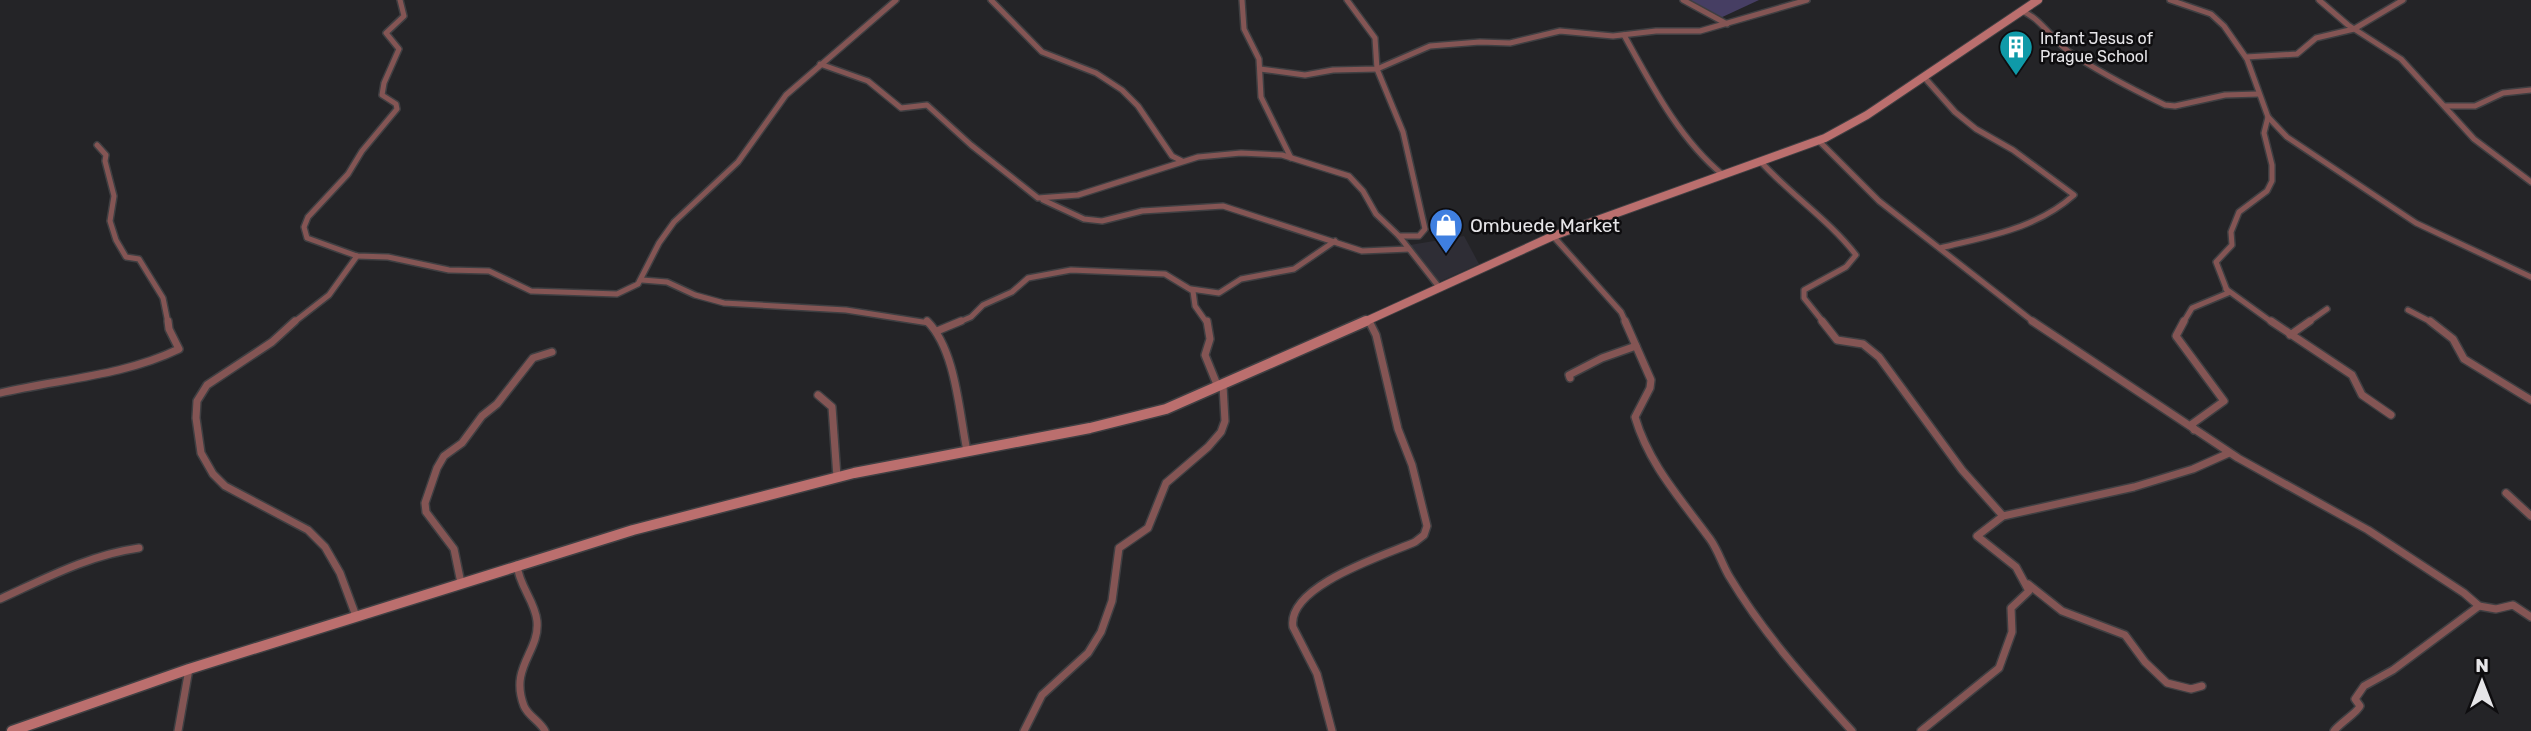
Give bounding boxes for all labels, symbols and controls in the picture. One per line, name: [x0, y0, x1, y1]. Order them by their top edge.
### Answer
building icon: Infant Jesus of Prague School: [1997, 28, 2035, 77]
place label: Infant Jesus of Prague School: [2040, 29, 2154, 66]
shop icon: Ombuede Market: [1427, 206, 1465, 255]
place label: Ombuede Market: [1470, 214, 1620, 237]
north arrow: [2447, 647, 2517, 717]
text: N: [2475, 654, 2489, 677]

